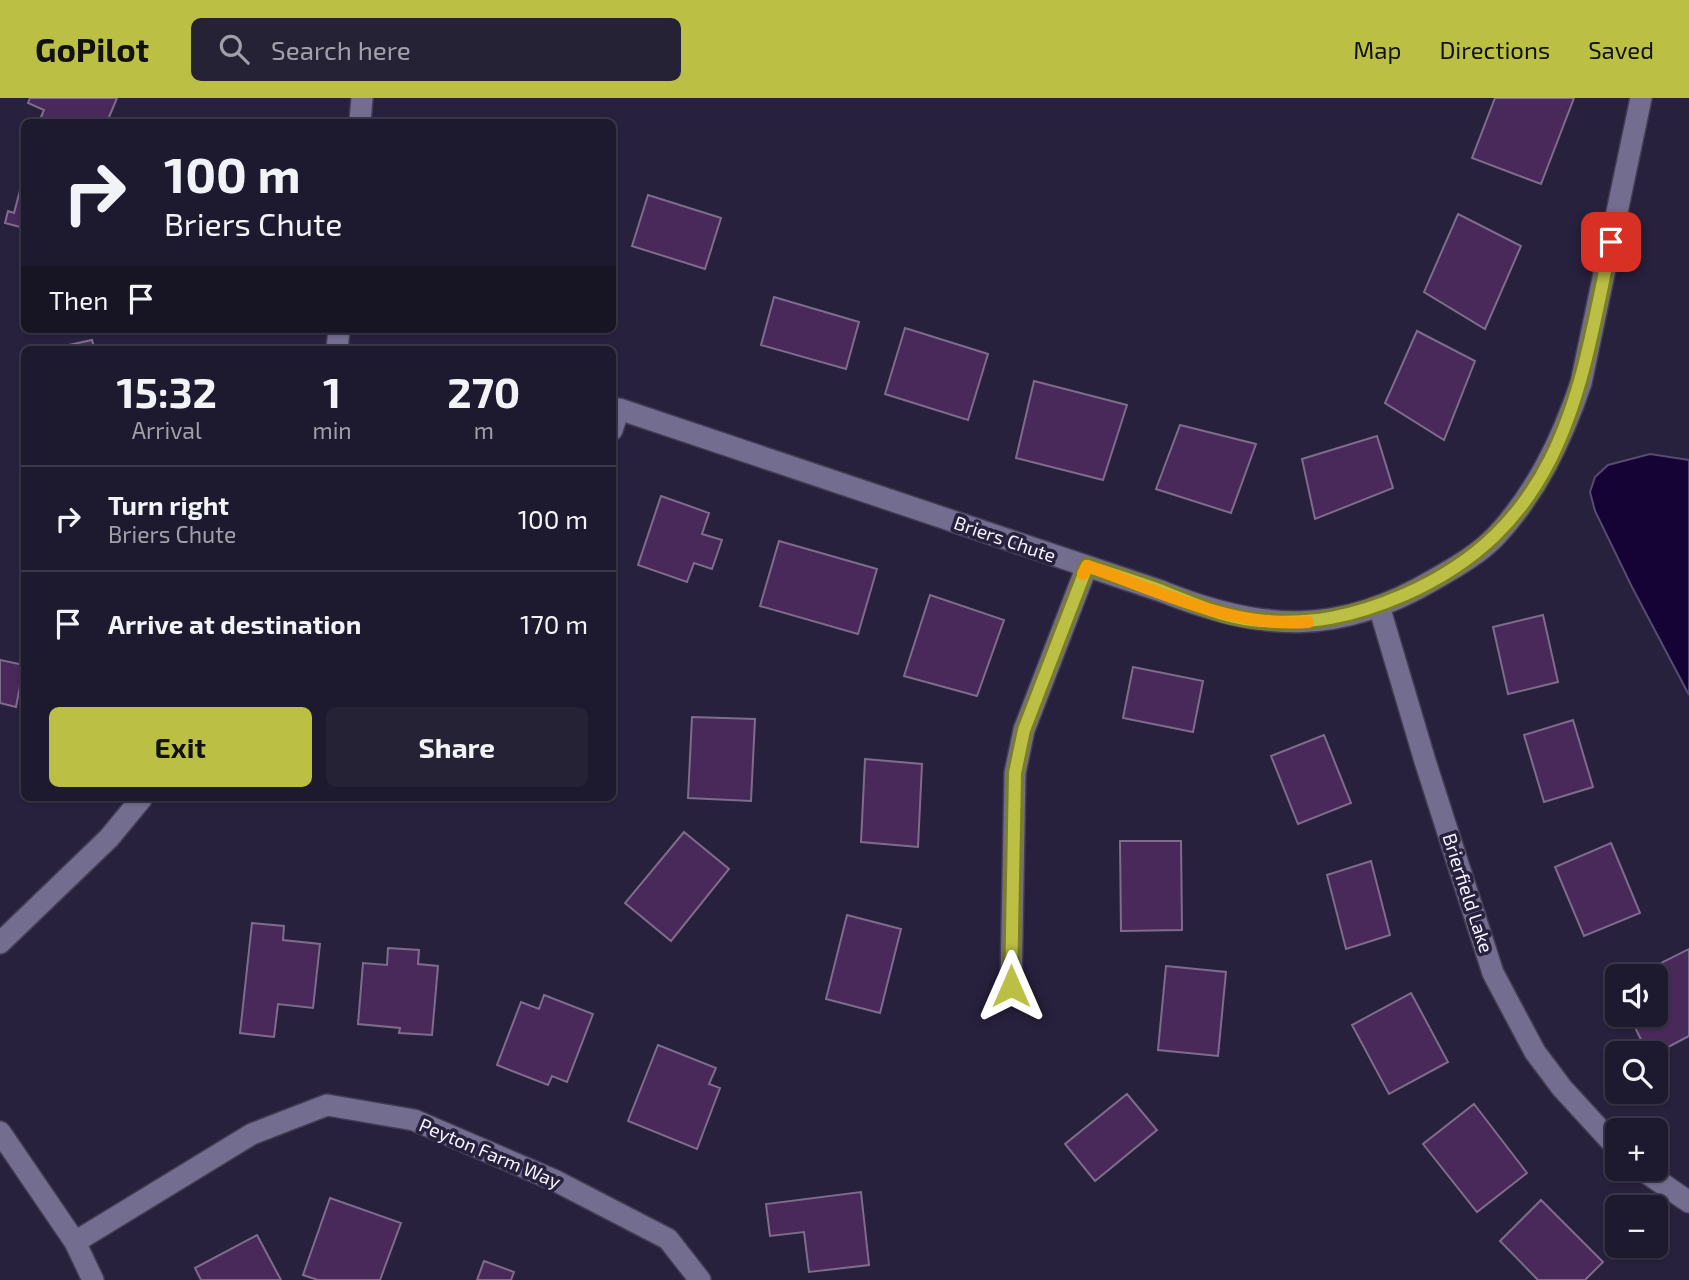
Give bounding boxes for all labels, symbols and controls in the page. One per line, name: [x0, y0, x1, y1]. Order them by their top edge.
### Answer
search box: [191, 18, 681, 81]
text: GoPilot: [35, 29, 149, 69]
icon: search: [215, 30, 253, 68]
text: Search here: [271, 34, 411, 65]
text: Map: [1353, 35, 1401, 64]
text: Directions: [1439, 35, 1550, 64]
text: Saved: [1588, 35, 1654, 64]
text: 100 m: [164, 144, 301, 203]
icon: right: [49, 147, 140, 238]
text: Briers Chute: [164, 204, 342, 242]
pin: [1581, 212, 1641, 272]
icon: arrive: [1592, 223, 1630, 261]
icon: arrive: [122, 280, 160, 318]
text: Then: [49, 284, 108, 315]
text: 15:32: [117, 366, 217, 416]
text: 1: [323, 366, 341, 416]
text: 270: [447, 366, 520, 416]
text: Arrival: [132, 416, 202, 444]
text: min: [313, 416, 352, 444]
text: m: [474, 416, 494, 444]
text: Turn right: [108, 489, 229, 520]
icon: right: [49, 500, 87, 538]
text: 100 m: [518, 503, 588, 534]
street label: Briers Chute: [951, 510, 1059, 567]
text: Briers Chute: [108, 520, 236, 548]
icon: arrive: [49, 605, 87, 643]
text: Arrive at destination: [108, 608, 361, 639]
text: 170 m: [520, 608, 588, 639]
button: Exit: [49, 707, 312, 787]
button: Share: [326, 707, 588, 787]
street label: Brierfield Lake: [1438, 830, 1499, 955]
position arrow: [974, 949, 1048, 1023]
map controls: [1605, 964, 1668, 1258]
button: sound: [1605, 964, 1668, 1027]
button: search: [1605, 1041, 1668, 1104]
street label: Peyton Farm Way: [416, 1112, 564, 1193]
button: +: [1605, 1118, 1668, 1181]
button: −: [1605, 1195, 1668, 1258]

